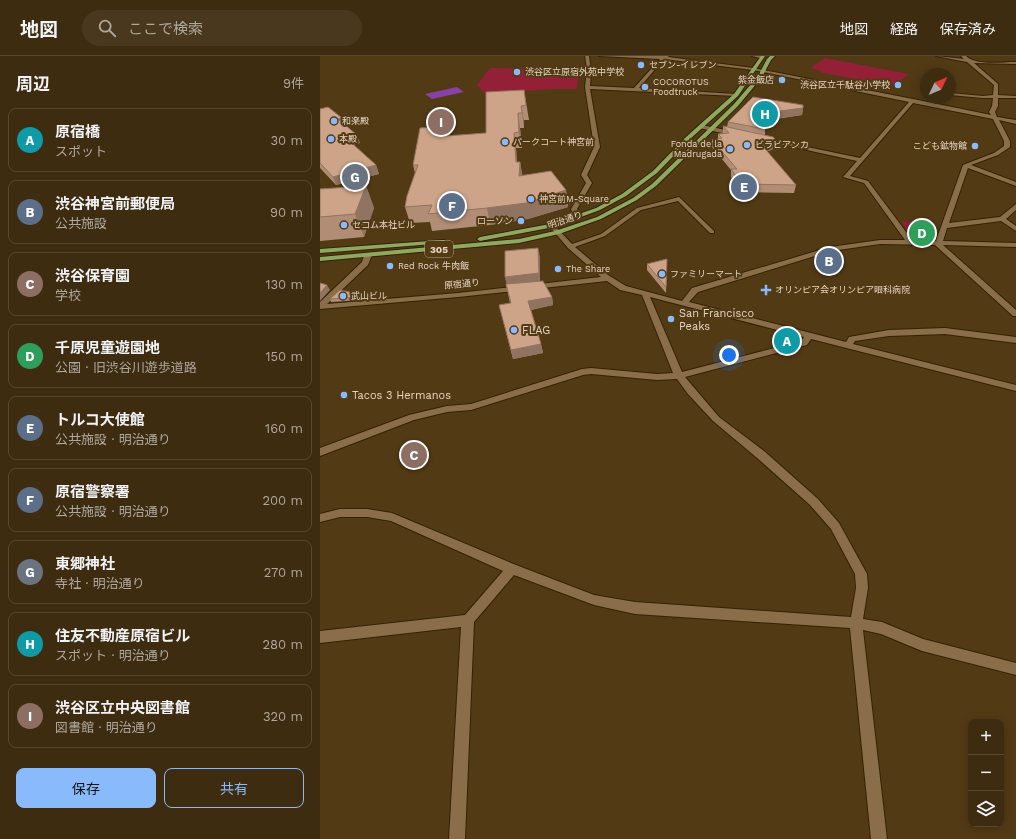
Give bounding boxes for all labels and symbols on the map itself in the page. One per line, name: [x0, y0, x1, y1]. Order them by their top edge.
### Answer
marker: セブン-イレブン: [636, 60, 646, 70]
place label: セブン-イレブン: [649, 60, 717, 70]
marker: 渋谷区立原宿外苑中学校: [512, 67, 522, 77]
place label: 渋谷区立原宿外苑中学校: [525, 67, 624, 77]
north arrow: [920, 68, 956, 104]
place label: 紫金飯店: [738, 75, 774, 85]
marker: 紫金飯店: [777, 75, 787, 85]
place label: COCOROTUS Foodtruck: [653, 77, 709, 97]
place label: 渋谷区立千駄谷小学校: [800, 80, 890, 90]
marker: 渋谷区立千駄谷小学校: [893, 80, 903, 90]
marker: COCOROTUS Foodtruck: [640, 82, 650, 92]
pin: H: [752, 99, 778, 129]
pin: I: [428, 107, 454, 137]
marker: 和楽殿: [329, 116, 339, 126]
place label: 和楽殿: [342, 116, 369, 126]
marker: 本殿: [326, 134, 336, 144]
place label: 本殿: [339, 134, 357, 144]
marker: パークコート神宮前: [500, 137, 510, 147]
place label: パークコート神宮前: [513, 137, 594, 147]
place label: Fonda de la Madrugada: [671, 139, 722, 159]
marker: ビラビアンカ: [742, 140, 752, 150]
place label: ビラビアンカ: [755, 140, 809, 150]
place label: こども鉱物館: [913, 140, 967, 151]
marker: こども鉱物館: [970, 141, 980, 151]
marker: Fonda de la Madrugada: [725, 144, 735, 154]
pin: G: [342, 162, 368, 192]
pin: E: [731, 172, 757, 202]
pin: F: [439, 191, 465, 221]
marker: 神宮前M-Square: [526, 194, 536, 204]
place label: 神宮前M-Square: [539, 194, 609, 204]
street label: 明治通り: [546, 210, 584, 230]
place label: ローソン: [477, 216, 513, 226]
marker: ローソン: [516, 216, 526, 226]
pin: D: [909, 218, 935, 248]
marker: セコム本社ビル: [339, 220, 349, 230]
place label: セコム本社ビル: [352, 220, 415, 230]
road number: 305: [425, 241, 453, 257]
pin: B: [816, 246, 842, 276]
marker: Red Rock 牛肉飯: [385, 261, 395, 271]
place label: Red Rock 牛肉飯: [398, 261, 469, 271]
marker: The Share: [553, 264, 563, 274]
place label: The Share: [566, 264, 610, 274]
marker: ファミリーマート: [657, 269, 667, 279]
place label: ファミリーマート: [670, 269, 742, 279]
street label: 原宿通り: [444, 277, 480, 291]
marker: オリンピア会オリンピア眼科病院: [760, 284, 772, 296]
place label: オリンピア会オリンピア眼科病院: [775, 285, 910, 295]
marker: 武山ビル: [338, 291, 348, 301]
place label: 武山ビル: [351, 291, 387, 301]
place label: San Francisco Peaks: [679, 307, 754, 333]
marker: San Francisco Peaks: [666, 314, 676, 324]
place label: FLAG: [522, 324, 550, 337]
marker: FLAG: [509, 325, 519, 335]
pin: A: [774, 326, 800, 356]
your location: [719, 345, 739, 365]
place label: Tacos 3 Hermanos: [352, 389, 451, 402]
marker: Tacos 3 Hermanos: [339, 390, 349, 400]
pin: C: [401, 440, 427, 470]

